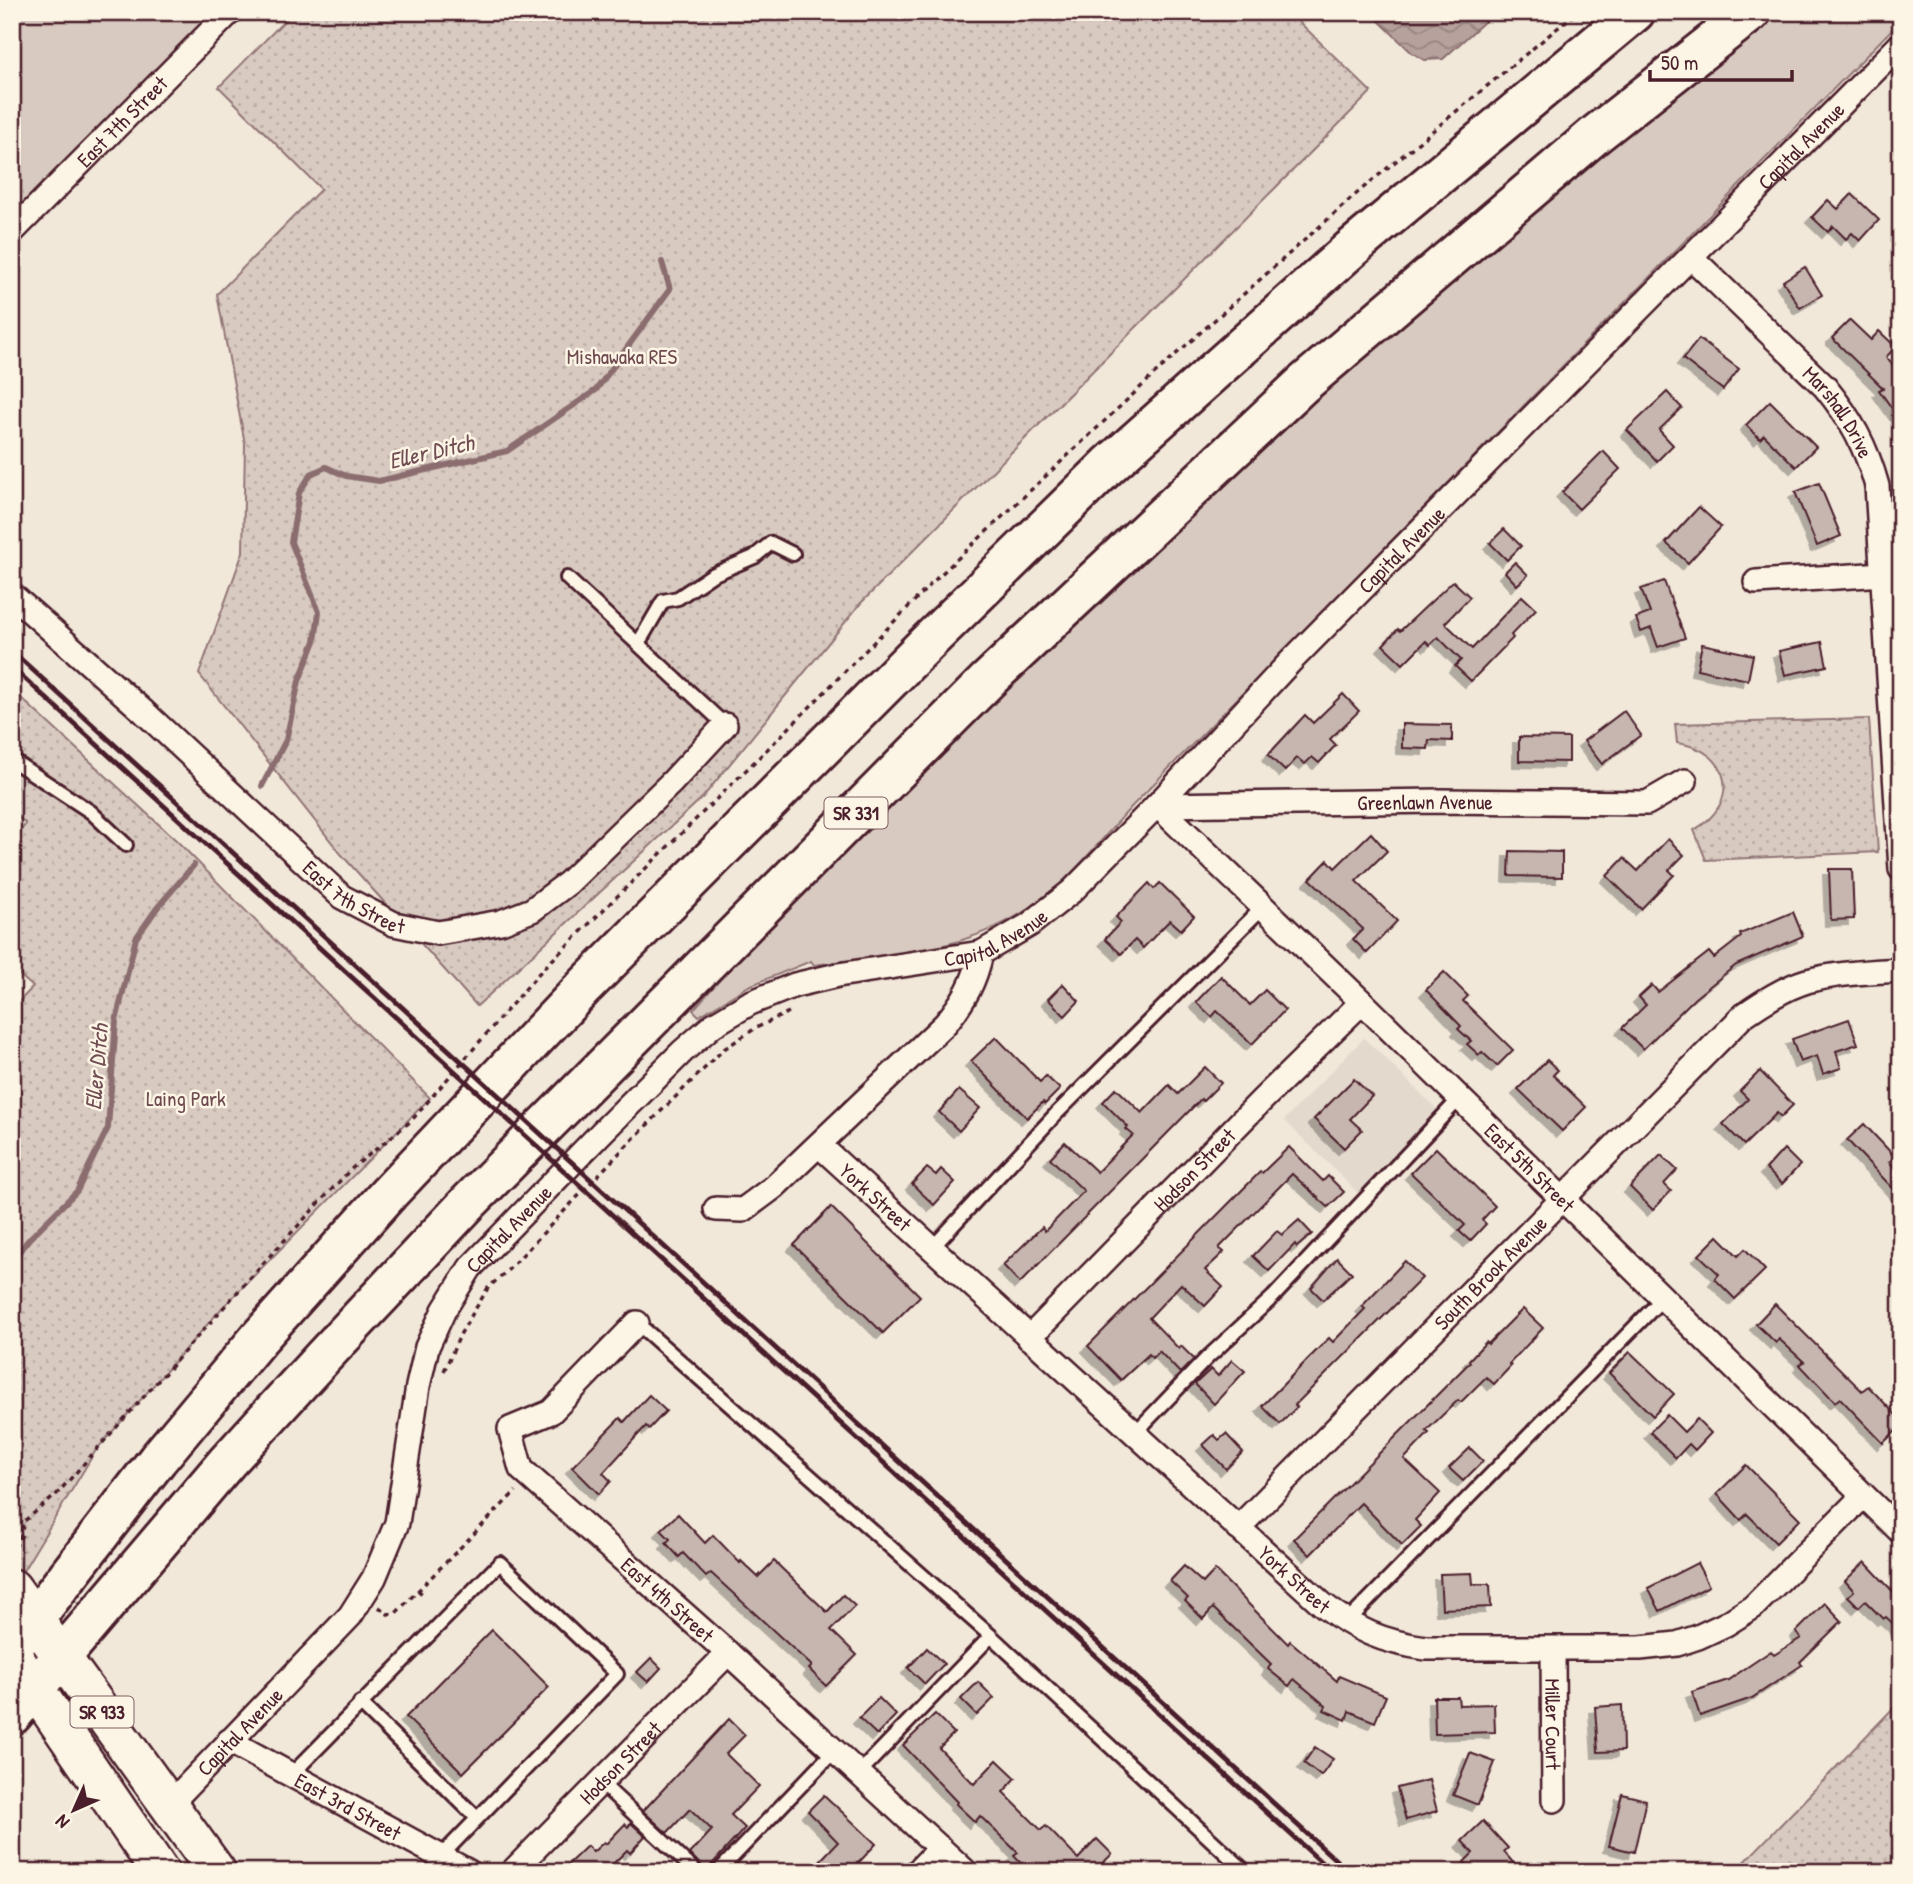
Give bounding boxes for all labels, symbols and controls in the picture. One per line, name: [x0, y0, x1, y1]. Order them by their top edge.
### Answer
scale bar: [1650, 38, 1792, 82]
text: 50 m: [1661, 48, 1698, 77]
street label: East 7th Street: [70, 69, 174, 173]
street label: Capital Avenue: [1751, 95, 1851, 196]
park label: Mishawaka RES: [567, 342, 678, 371]
street label: Marshall Drive: [1797, 359, 1881, 462]
water label: Eller Ditch: [386, 426, 478, 476]
street label: Capital Avenue: [1351, 499, 1451, 600]
street label: Greenlawn Avenue: [1357, 786, 1493, 817]
road number: SR 331: [824, 798, 888, 828]
street label: East 7th Street: [297, 853, 408, 941]
street label: Capital Avenue: [942, 901, 1053, 973]
water label: Eller Ditch: [77, 1022, 115, 1111]
park label: Laing Park: [146, 1084, 226, 1113]
street label: East 5th Street: [1478, 1116, 1582, 1219]
street label: Hodson Street: [1147, 1121, 1242, 1217]
street label: York Street: [833, 1156, 919, 1238]
street label: Capital Avenue: [459, 1178, 558, 1279]
street label: South Brook Avenue: [1427, 1209, 1553, 1336]
street label: York Street: [1252, 1539, 1337, 1620]
street label: East 4th Street: [615, 1550, 721, 1649]
street label: Miller Court: [1539, 1678, 1568, 1771]
street label: Capital Avenue: [190, 1681, 289, 1782]
road number: SR 933: [70, 1696, 134, 1728]
street label: Hodson Street: [572, 1714, 668, 1810]
street label: East 3rd Street: [290, 1765, 407, 1847]
north arrow: [38, 1776, 108, 1846]
text: N: [49, 1809, 75, 1835]

